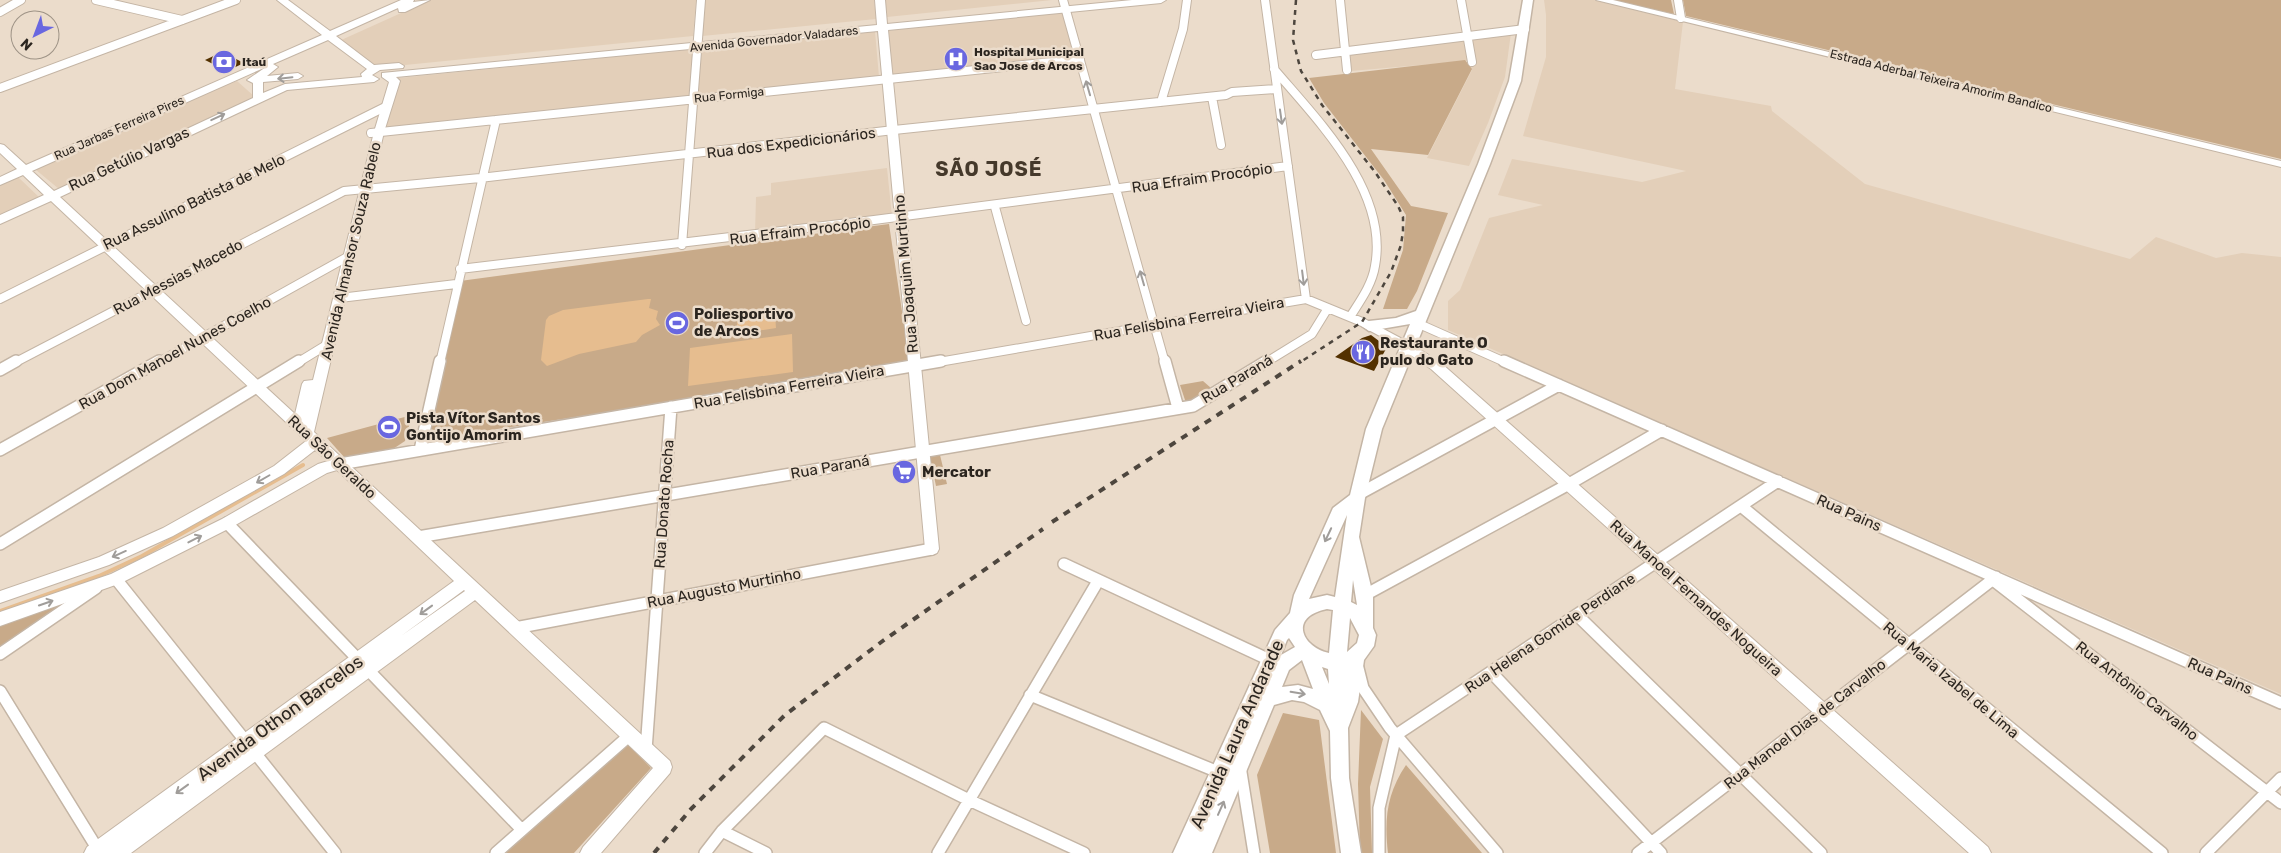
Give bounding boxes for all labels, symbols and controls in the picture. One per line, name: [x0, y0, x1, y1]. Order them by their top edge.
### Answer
north arrow: [10, 10, 60, 60]
street label: Avenida Governador Valadares: [689, 23, 859, 55]
text: N: [17, 35, 36, 54]
place label: Hospital Municipal Sao Jose de Arcos: [974, 45, 1084, 73]
hospital icon: Hospital Municipal Sao Jose de Arcos: [943, 46, 969, 72]
street label: Estrada Aderbal Teixeira Amorim Bandico: [1828, 47, 2054, 115]
bank icon: Itaú: [211, 49, 237, 75]
place label: Itaú: [242, 55, 266, 69]
one-way arrow: [278, 73, 294, 83]
one-way arrow: [1082, 80, 1092, 96]
street label: Rua Formiga: [693, 84, 765, 106]
street label: Rua Jarbas Ferreira Pires: [52, 93, 186, 163]
one-way arrow: [1276, 109, 1286, 125]
one-way arrow: [210, 112, 225, 121]
street label: Rua Getúlio Vargas: [66, 123, 193, 195]
street label: Rua dos Expedicionários: [705, 124, 877, 162]
street label: Avenida Almansor Souza Rabelo: [317, 140, 385, 362]
street label: Rua Assulino Batista de Melo: [100, 150, 288, 254]
district label: SÃO JOSÉ: [935, 157, 1043, 181]
street label: Rua Efraim Procópio: [1130, 159, 1274, 197]
street label: Rua Joaquim Murtinho: [890, 194, 922, 354]
street label: Rua Efraim Procópio: [728, 213, 872, 249]
street label: Rua Messias Macedo: [110, 235, 246, 319]
one-way arrow: [1136, 270, 1146, 286]
one-way arrow: [1298, 270, 1308, 286]
street label: Rua Dom Manoel Nunes Coelho: [76, 293, 274, 413]
street label: Rua Felisbina Ferreira Vieira: [1092, 293, 1286, 345]
place label: Poliesportivo de Arcos: [694, 305, 794, 340]
sports icon: Poliesportivo de Arcos: [664, 310, 690, 336]
place label: Restaurante O pulo do Gato: [1380, 334, 1488, 369]
restaurant icon: Restaurante O pulo do Gato: [1350, 339, 1376, 365]
street label: Rua Paraná: [1198, 351, 1276, 407]
street label: Rua Felisbina Ferreira Vieira: [692, 361, 886, 413]
place label: Pista Vítor Santos Gontijo Amorim: [406, 409, 541, 444]
street label: Rua São Geraldo: [284, 411, 380, 503]
sports icon: Pista Vítor Santos Gontijo Amorim: [376, 414, 402, 440]
street label: Rua Donato Rocha: [651, 439, 677, 569]
street label: Rua Paraná: [789, 451, 871, 483]
supermarket icon: Mercator: [891, 459, 917, 485]
place label: Mercator: [922, 463, 991, 481]
one-way arrow: [256, 475, 270, 485]
street label: Rua Pains: [1814, 491, 1884, 535]
street label: Rua Manoel Fernandes Nogueira: [1606, 516, 1786, 680]
one-way arrow: [1323, 527, 1332, 542]
one-way arrow: [187, 534, 202, 543]
one-way arrow: [112, 550, 127, 560]
street label: Rua Augusto Murtinho: [646, 564, 802, 612]
street label: Rua Helena Gomide Perdiane: [1461, 569, 1639, 697]
one-way arrow: [38, 598, 53, 607]
one-way arrow: [419, 605, 433, 615]
street label: Rua Maria Izabel de Lima: [1879, 618, 2023, 742]
street label: Avenida Laura Andarade: [1185, 636, 1289, 832]
street label: Rua Antônio Carvalho: [2072, 638, 2202, 744]
street label: Avenida Othon Barcelos: [193, 650, 367, 786]
street label: Rua Pains: [2185, 654, 2255, 698]
street label: Rua Manoel Dias de Carvalho: [1720, 655, 1890, 793]
one-way arrow: [1290, 688, 1306, 698]
one-way arrow: [175, 784, 189, 794]
one-way arrow: [1217, 801, 1227, 816]

